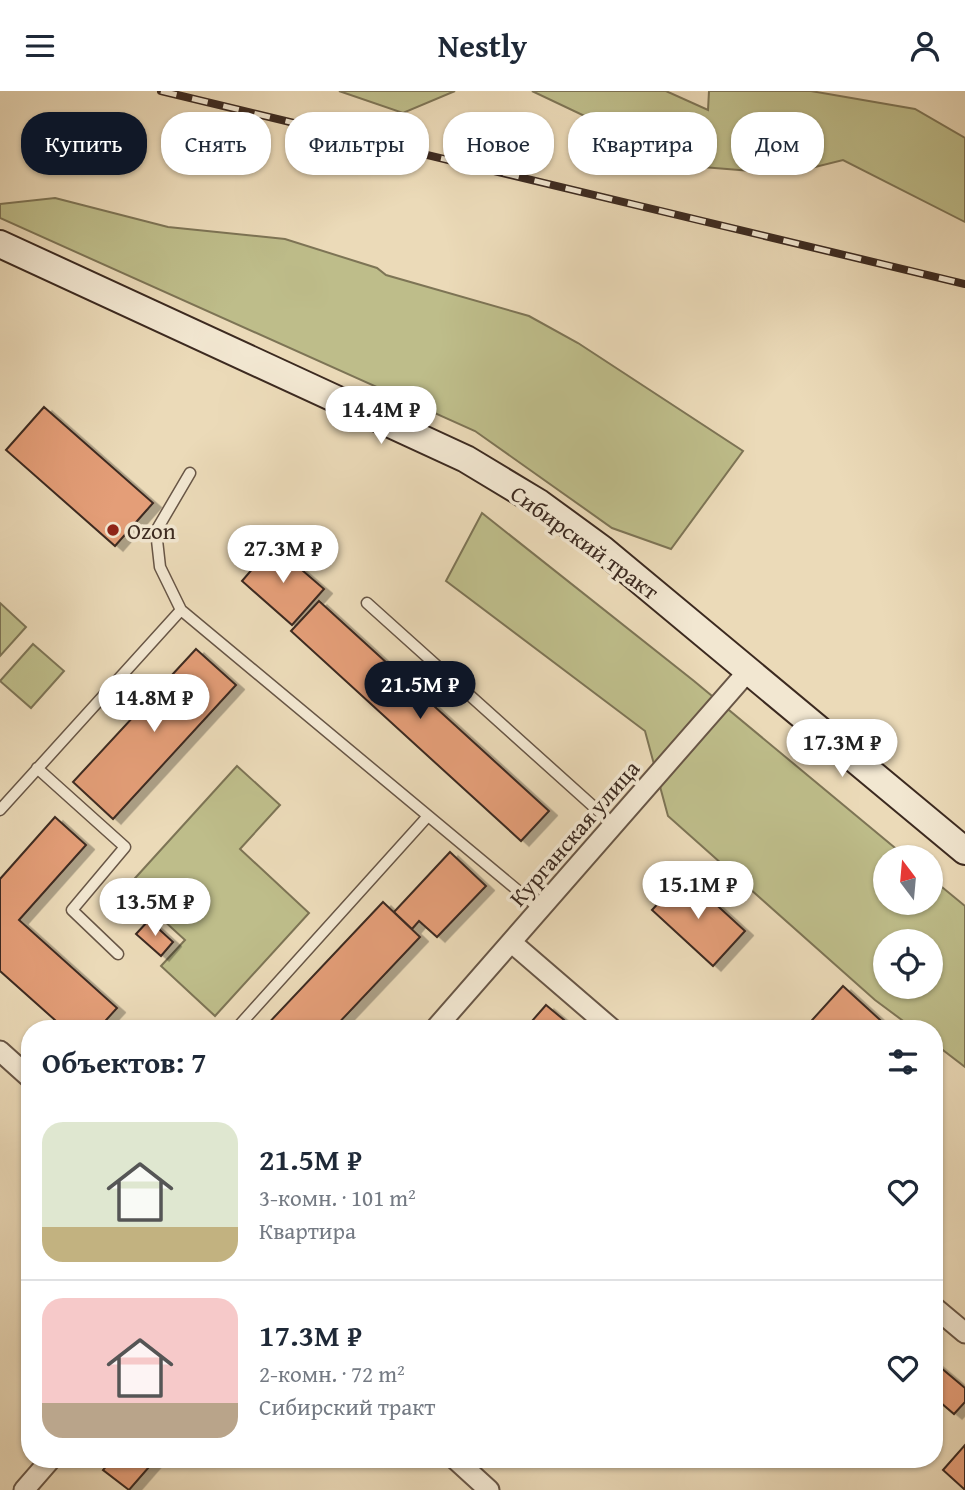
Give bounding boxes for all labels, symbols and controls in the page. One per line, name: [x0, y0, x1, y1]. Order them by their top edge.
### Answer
text: Nestly: [438, 22, 527, 69]
icon: menu: [21, 27, 59, 65]
icon: person: [906, 27, 944, 65]
chip: Купить: [21, 112, 147, 175]
chip: Снять: [161, 112, 271, 175]
chip: Фильтры: [285, 112, 429, 175]
chip: Новое: [443, 112, 554, 175]
chip: Квартира: [568, 112, 717, 175]
chip: Дом: [731, 112, 824, 175]
pin: 14.4M ₽: [316, 387, 446, 446]
text: 14.4M ₽: [341, 392, 421, 425]
street label: Сибирский тракт: [504, 477, 666, 607]
place label: Ozon: [127, 514, 176, 547]
marker: Ozon: [105, 522, 121, 538]
pin: 27.3M ₽: [218, 525, 348, 585]
text: 27.3M ₽: [243, 531, 323, 564]
pin: 21.5M ₽: [355, 661, 485, 721]
text: 21.5M ₽: [380, 667, 460, 700]
pin: 14.8M ₽: [89, 675, 219, 734]
text: 14.8M ₽: [114, 680, 194, 713]
pin: 17.3M ₽: [777, 719, 907, 779]
text: 17.3M ₽: [802, 725, 882, 758]
street label: Курганская улица: [501, 753, 647, 913]
north arrow: [873, 845, 943, 915]
map controls: [873, 845, 943, 999]
pin: 15.1M ₽: [633, 861, 763, 921]
text: 15.1M ₽: [658, 867, 738, 900]
pin: 13.5M ₽: [90, 879, 220, 938]
text: 13.5M ₽: [115, 884, 195, 917]
button: locate: [873, 929, 943, 999]
text: Объектов: 7: [42, 1040, 206, 1084]
icon: filters: [884, 1043, 922, 1081]
text: 21.5M ₽: [259, 1137, 362, 1181]
icon: home: [98, 1150, 182, 1234]
icon: heart: [884, 1173, 922, 1211]
text: 3-комн. · 101 m²: [259, 1181, 416, 1214]
text: Квартира: [259, 1214, 356, 1247]
text: 17.3M ₽: [259, 1313, 362, 1357]
icon: home: [98, 1326, 182, 1410]
icon: heart: [884, 1349, 922, 1387]
text: 2-комн. · 72 m²: [259, 1357, 405, 1390]
text: Сибирский тракт: [259, 1390, 435, 1423]

